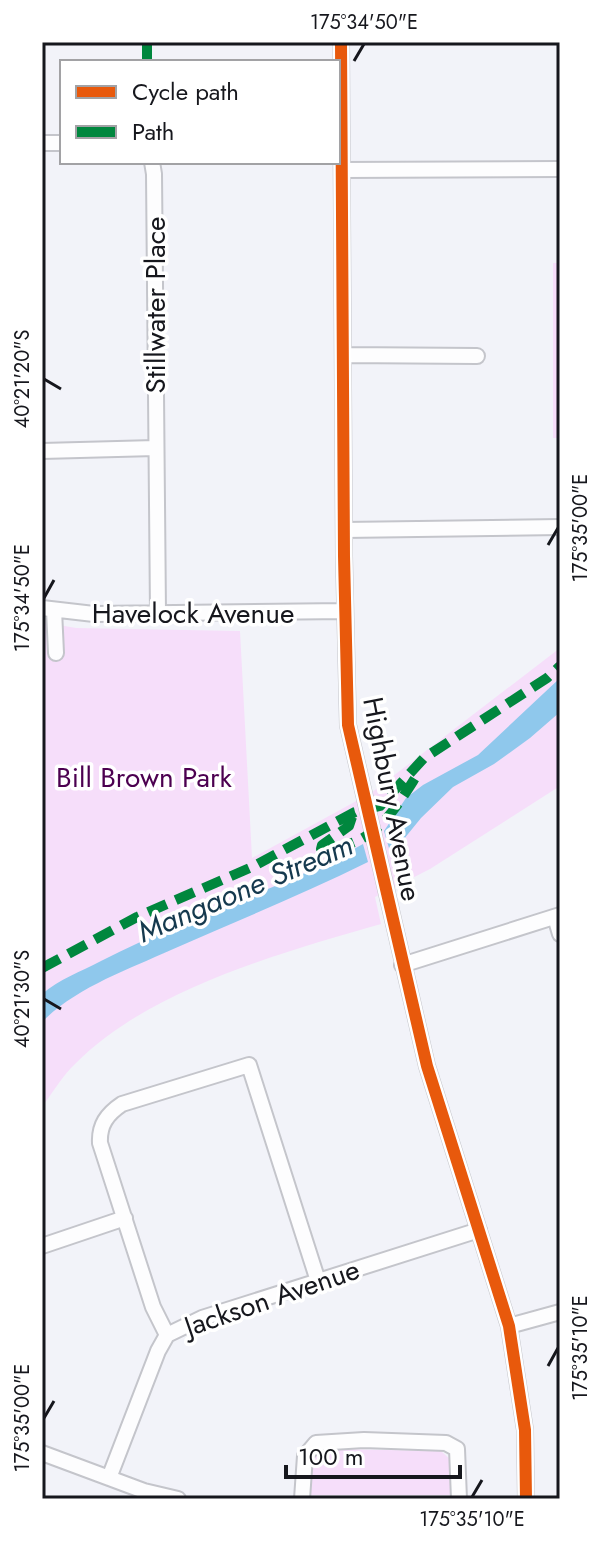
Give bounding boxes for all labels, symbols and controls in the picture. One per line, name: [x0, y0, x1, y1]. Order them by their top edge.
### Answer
text: 175°34'50"E: [310, 8, 418, 37]
legend: [60, 60, 340, 164]
text: Cycle path: [132, 74, 239, 109]
text: Path: [132, 114, 174, 149]
street label: Stillwater Place: [135, 217, 176, 393]
text: 40°21'20"S: [8, 329, 37, 428]
text: 175°35'00"E: [566, 474, 595, 582]
text: 175°34'50"E: [8, 544, 37, 652]
street label: Havelock Avenue: [92, 593, 294, 634]
street label: Highbury Avenue: [352, 693, 432, 905]
park label: Bill Brown Park: [56, 757, 233, 798]
water label: Mangaone Stream: [130, 823, 360, 953]
text: 40°21'30"S: [8, 950, 37, 1048]
street label: Jackson Avenue: [175, 1249, 365, 1348]
text: 175°35'10"E: [566, 1295, 595, 1401]
text: 175°35'00"E: [8, 1364, 37, 1472]
scale bar: [286, 1429, 460, 1479]
text: 100 m: [298, 1439, 364, 1474]
text: 175°35'10"E: [419, 1505, 525, 1534]

